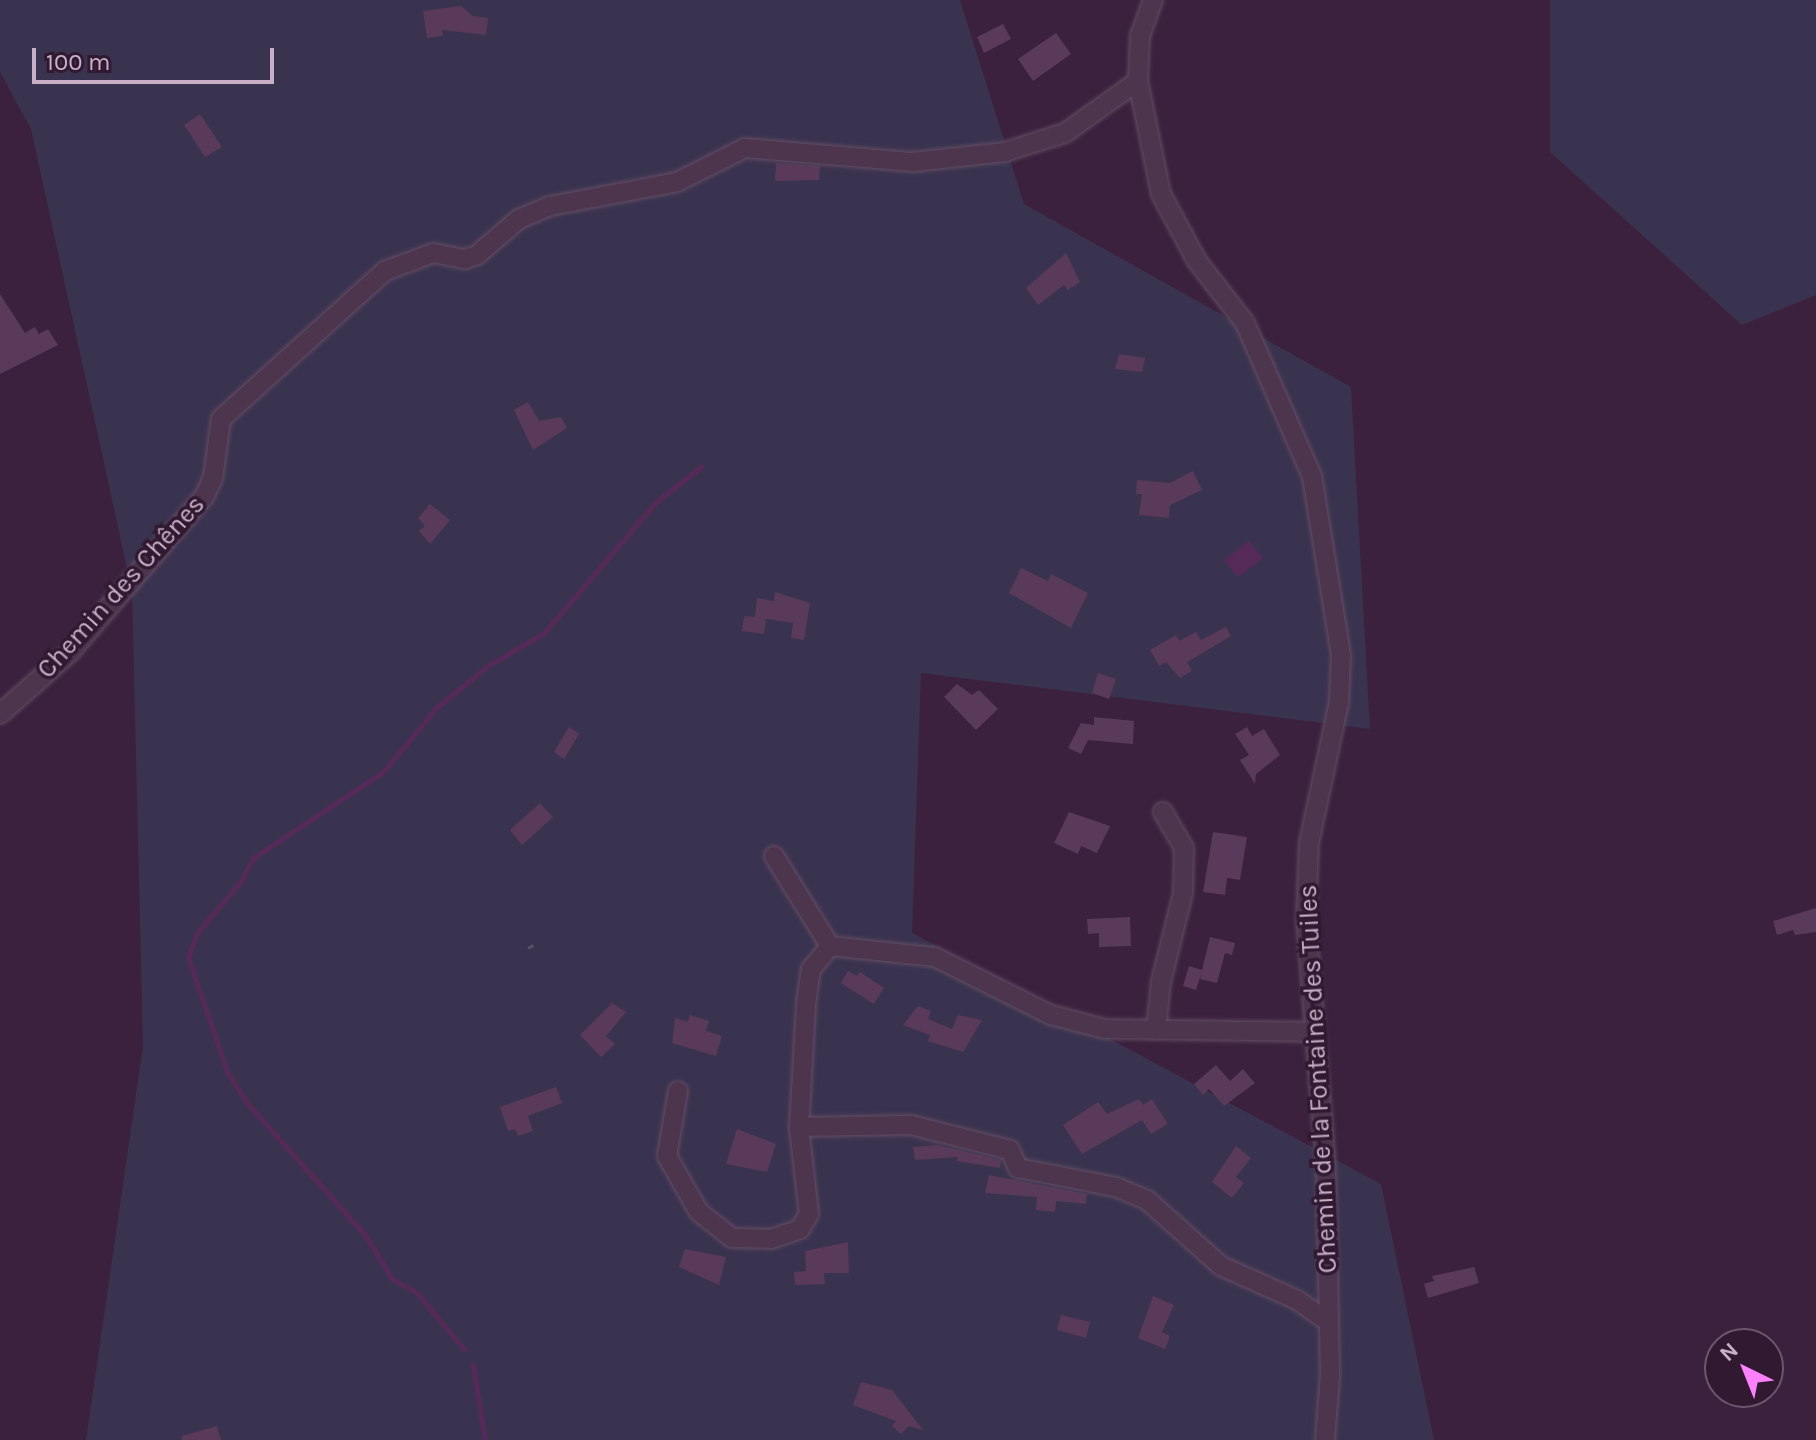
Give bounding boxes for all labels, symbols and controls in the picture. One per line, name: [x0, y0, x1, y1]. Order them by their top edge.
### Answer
scale bar: [36, 32, 278, 82]
text: 100 m: [46, 48, 111, 76]
street label: Chemin des Chênes: [31, 489, 211, 685]
street label: Chemin de la Fontaine des Tuiles: [1292, 884, 1344, 1274]
north arrow: [1704, 1328, 1784, 1408]
text: N: [1714, 1337, 1744, 1367]

